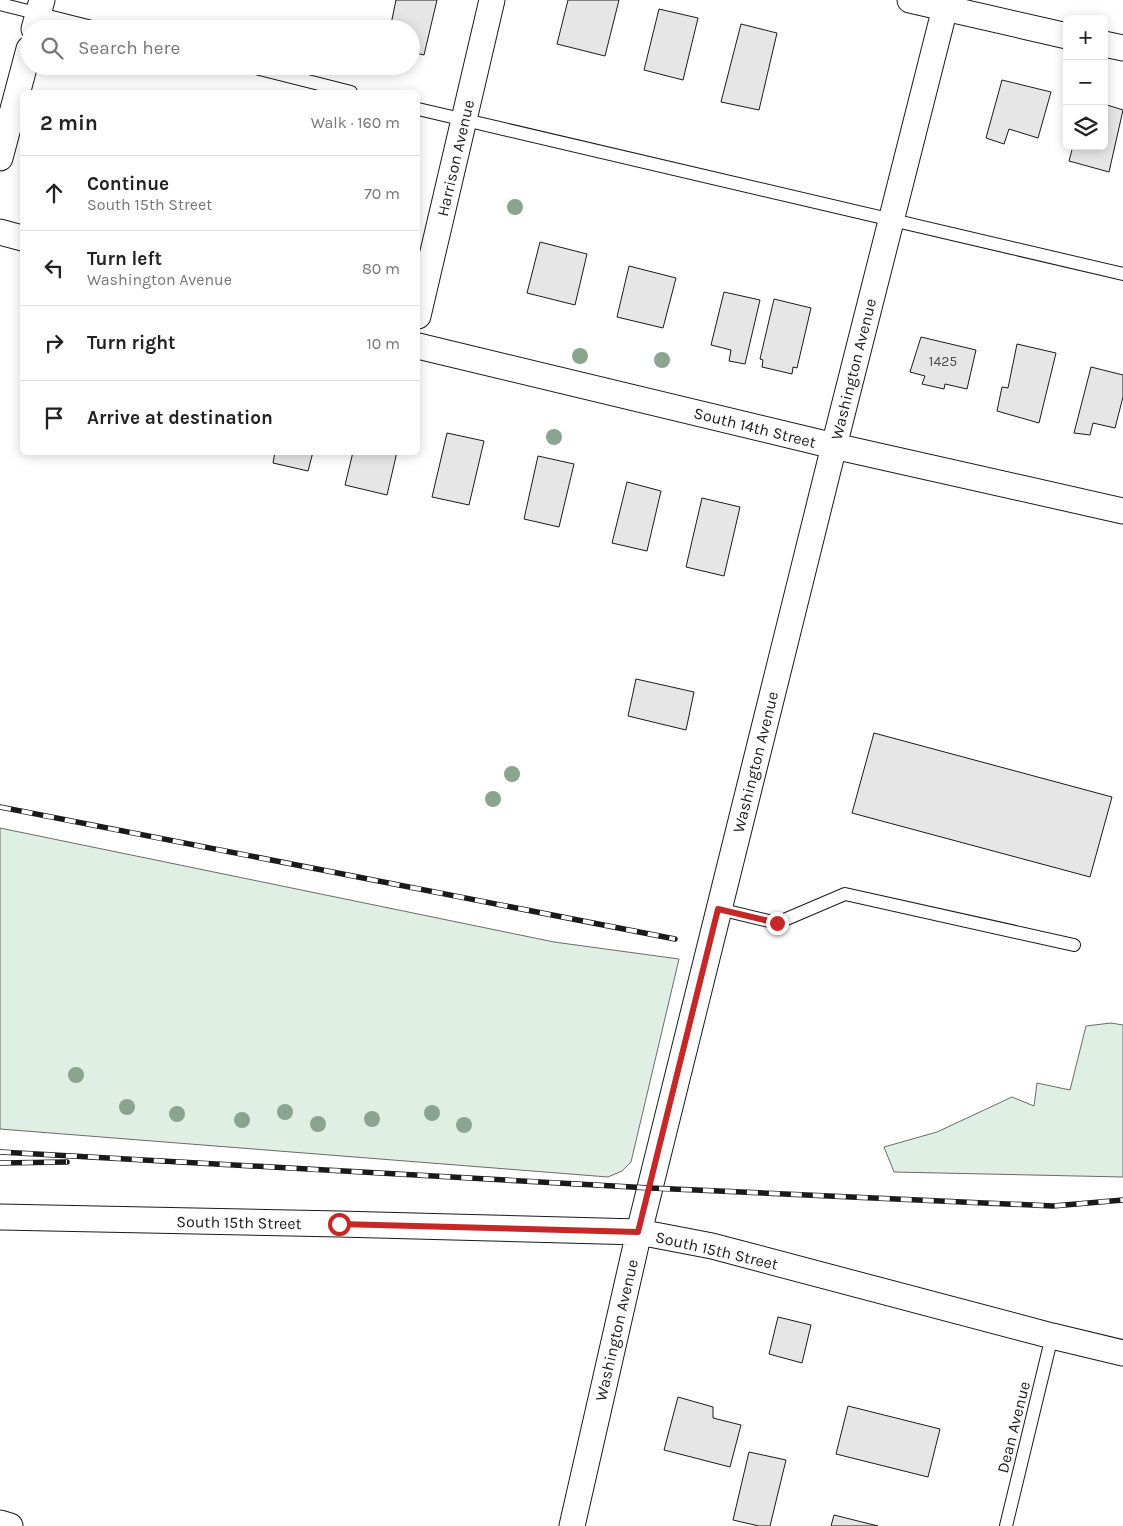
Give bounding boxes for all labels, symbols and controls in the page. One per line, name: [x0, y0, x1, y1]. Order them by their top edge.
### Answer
map controls: [1063, 15, 1108, 150]
button: +: [1063, 15, 1108, 60]
search box: [20, 20, 420, 75]
icon: search: [38, 34, 66, 62]
text: Search here: [78, 37, 180, 59]
button: −: [1063, 60, 1108, 105]
street label: Harrison Avenue: [433, 98, 478, 218]
button: layers: [1063, 105, 1108, 150]
text: 2 min: [40, 111, 98, 135]
text: Walk · 160 m: [311, 113, 400, 132]
text: Continue: [87, 173, 169, 195]
icon: ahead: [40, 179, 68, 207]
text: 70 m: [364, 184, 400, 203]
text: South 15th Street: [87, 195, 212, 214]
text: Turn left: [87, 248, 162, 270]
icon: left: [40, 254, 68, 282]
text: 80 m: [362, 259, 400, 278]
text: Washington Avenue: [87, 270, 232, 289]
street label: Washington Avenue: [827, 296, 880, 442]
icon: right: [40, 329, 68, 357]
text: Turn right: [87, 332, 176, 354]
text: 10 m: [366, 334, 400, 353]
house number: 1425: [929, 353, 957, 370]
street label: South 14th Street: [692, 403, 818, 452]
icon: arrive: [40, 404, 68, 432]
text: Arrive at destination: [87, 407, 273, 429]
street label: Washington Avenue: [729, 689, 782, 835]
route end: [766, 912, 789, 935]
street label: South 15th Street: [176, 1212, 302, 1233]
route start: [328, 1213, 351, 1236]
street label: South 15th Street: [654, 1227, 780, 1274]
street label: Washington Avenue: [591, 1257, 642, 1403]
street label: Dean Avenue: [993, 1379, 1034, 1475]

